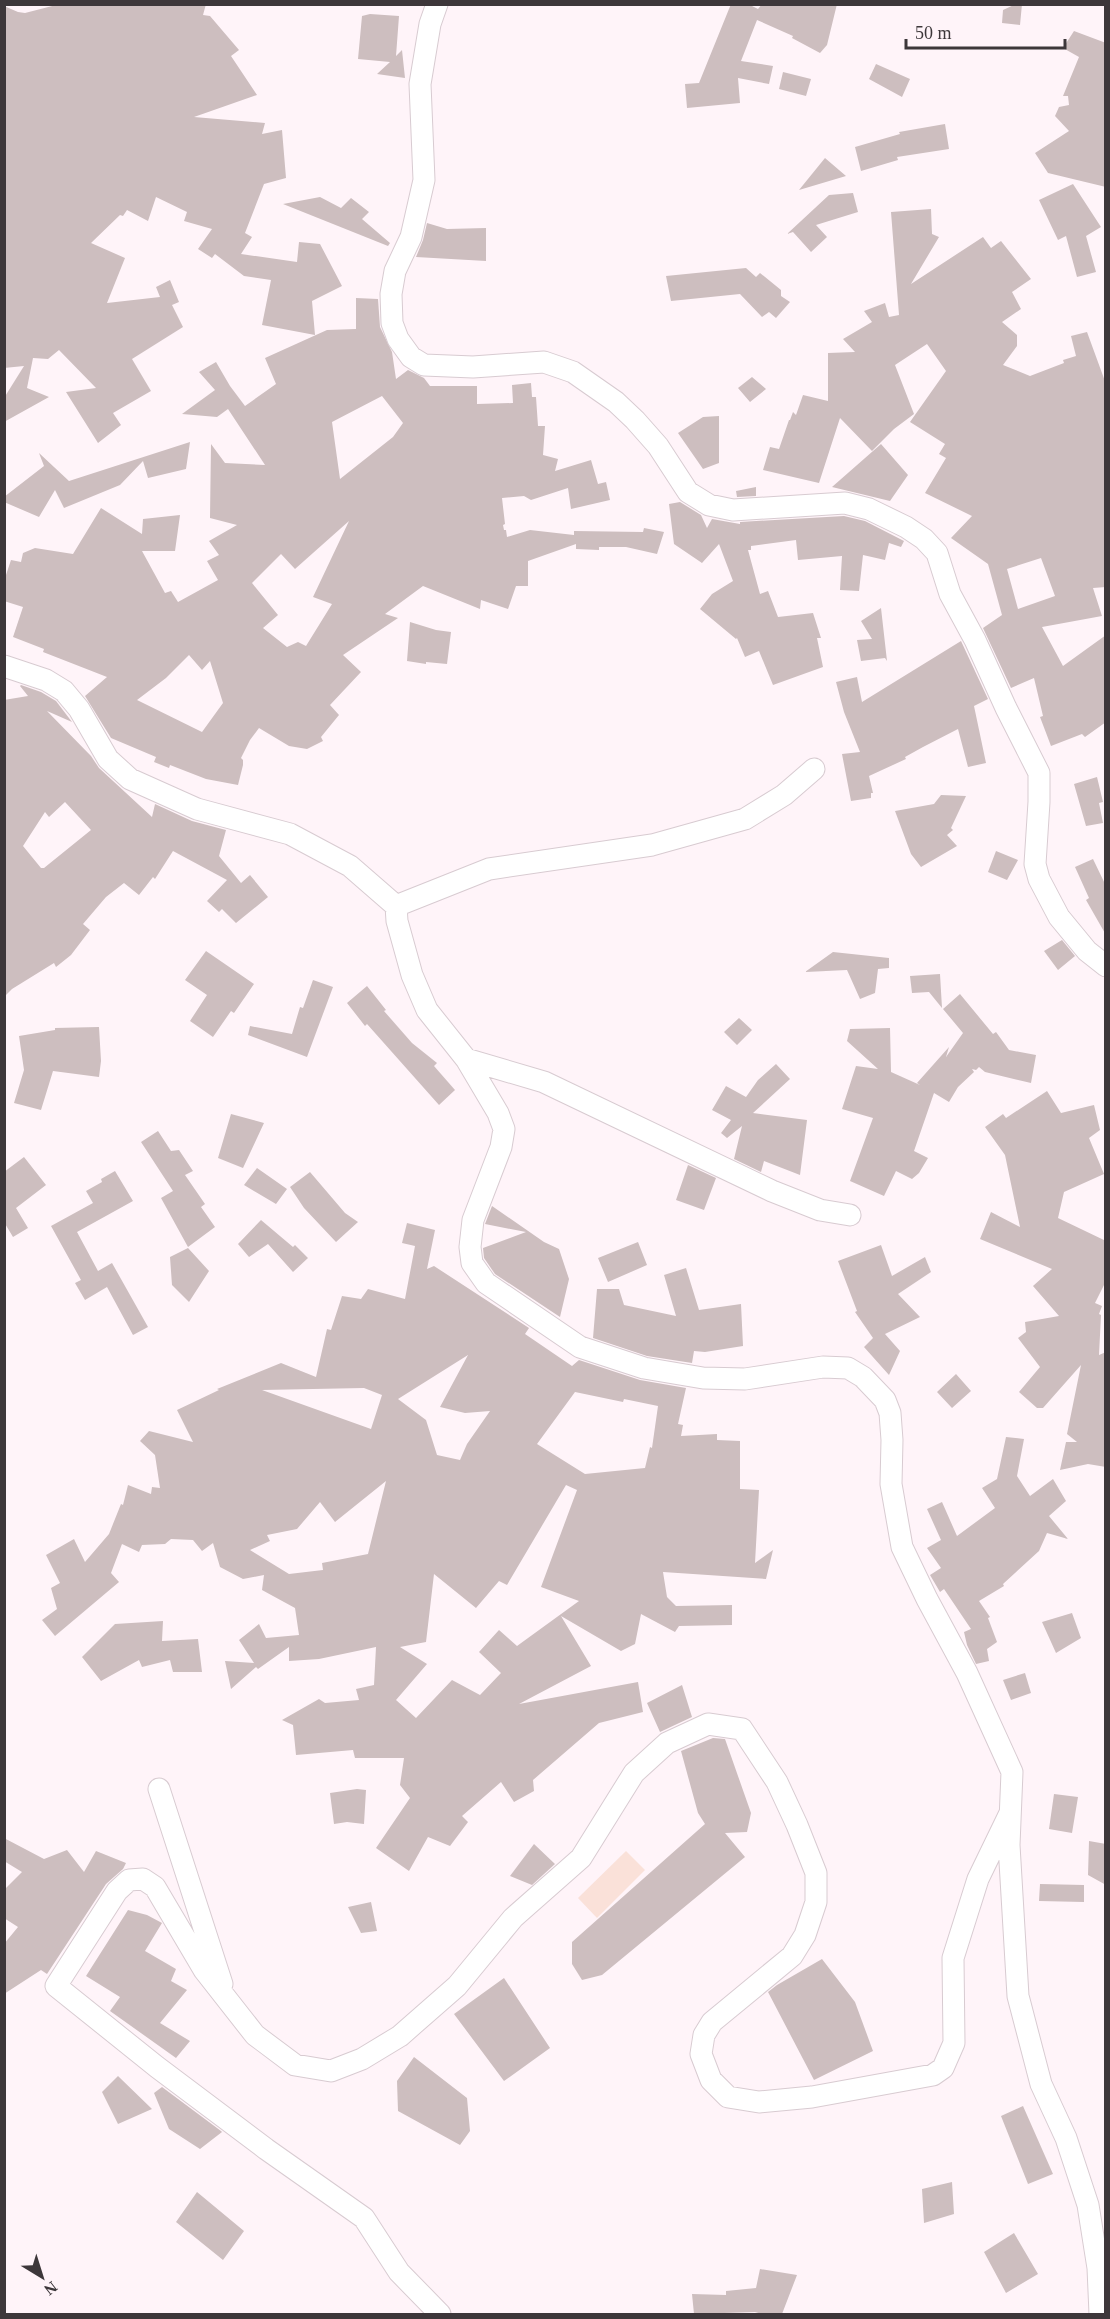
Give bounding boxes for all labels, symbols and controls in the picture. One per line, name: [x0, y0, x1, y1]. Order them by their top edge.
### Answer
scale bar: [906, 12, 1065, 50]
text: 50 m: [915, 23, 952, 43]
north arrow: [12, 2247, 72, 2307]
text: N: [41, 2278, 61, 2299]

